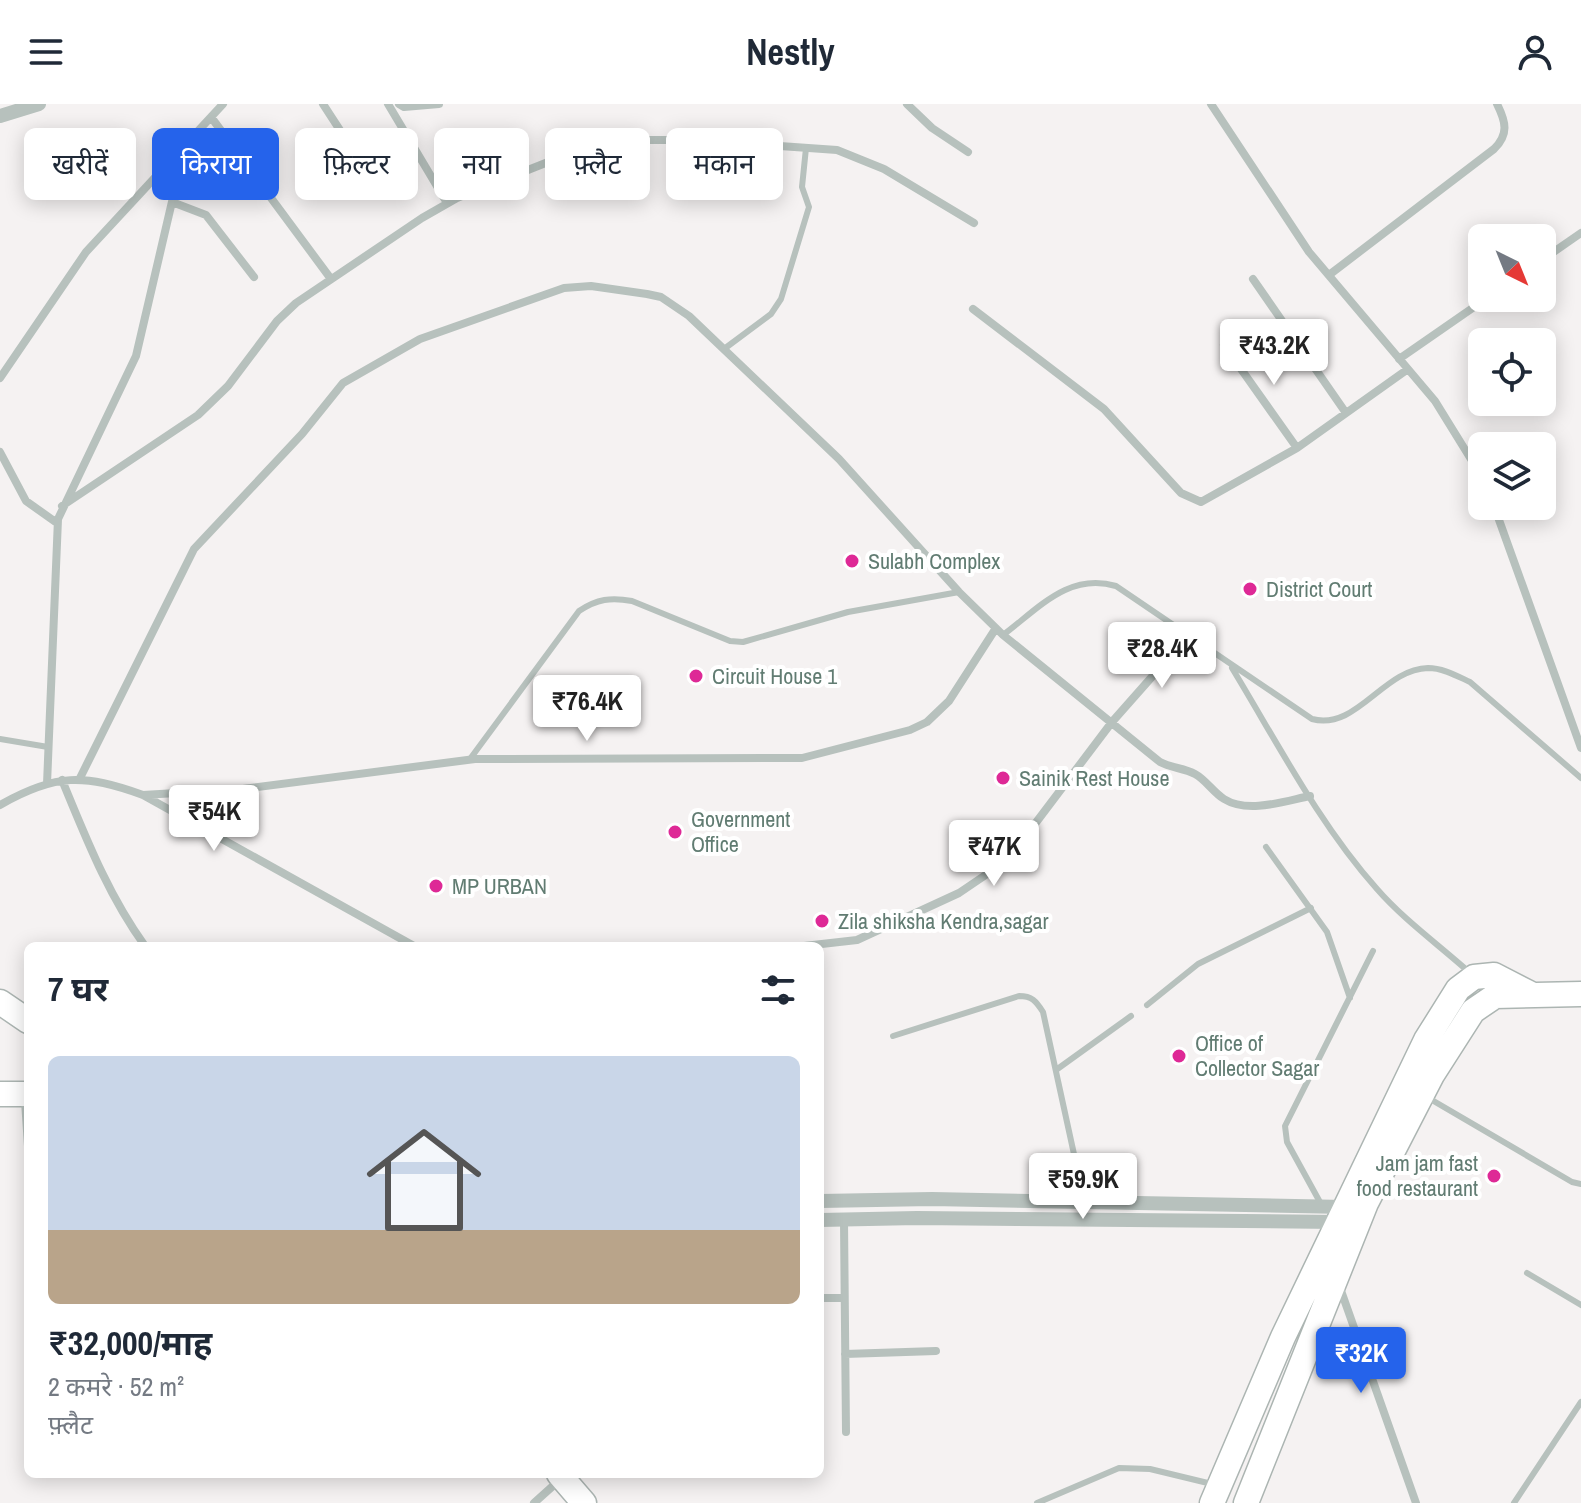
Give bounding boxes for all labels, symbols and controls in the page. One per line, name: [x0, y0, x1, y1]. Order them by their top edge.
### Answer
text: Nestly: [746, 28, 835, 76]
icon: menu: [24, 30, 68, 74]
icon: person: [1513, 30, 1557, 74]
chip: खरीदें: [24, 128, 136, 200]
chip: किराया: [152, 128, 279, 200]
chip: फ़िल्टर: [295, 128, 418, 200]
chip: नया: [434, 128, 529, 200]
chip: फ़्लैट: [545, 128, 650, 200]
chip: मकान: [666, 128, 783, 200]
north arrow: [1468, 224, 1556, 312]
map controls: [1468, 224, 1556, 520]
pin: ₹43.2K: [1209, 319, 1339, 387]
text: ₹43.2K: [1238, 327, 1310, 362]
button: locate: [1468, 328, 1556, 416]
button: layers: [1468, 432, 1556, 520]
place label: Sulabh Complex: [868, 546, 1000, 576]
marker: Sulabh Complex: [843, 552, 861, 570]
place label: District Court: [1266, 574, 1372, 604]
marker: District Court: [1241, 580, 1259, 598]
pin: ₹28.4K: [1097, 622, 1227, 690]
text: ₹28.4K: [1126, 630, 1198, 665]
place label: Circuit House 1: [712, 661, 837, 691]
marker: Circuit House 1: [687, 667, 705, 685]
pin: ₹76.4K: [522, 675, 652, 743]
text: ₹76.4K: [551, 683, 623, 718]
place label: Sainik Rest House: [1019, 763, 1169, 793]
marker: Sainik Rest House: [994, 769, 1012, 787]
pin: ₹54K: [167, 785, 261, 853]
text: ₹54K: [187, 793, 241, 828]
place label: Government Office: [691, 804, 790, 859]
pin: ₹47K: [947, 820, 1041, 888]
marker: Government Office: [666, 823, 684, 841]
text: ₹47K: [967, 828, 1021, 863]
place label: MP URBAN: [452, 871, 547, 901]
marker: MP URBAN: [427, 877, 445, 895]
place label: Zila shiksha Kendra,sagar: [838, 906, 1049, 936]
marker: Zila shiksha Kendra,sagar: [813, 912, 831, 930]
text: 7 घर: [48, 966, 108, 1012]
icon: filters: [756, 968, 800, 1012]
place label: Office of Collector Sagar: [1195, 1028, 1319, 1083]
marker: Office of Collector Sagar: [1170, 1047, 1188, 1065]
icon: home: [352, 1108, 496, 1252]
place label: Jam jam fast food restaurant: [1357, 1148, 1478, 1203]
pin: ₹59.9K: [1018, 1153, 1148, 1221]
text: ₹59.9K: [1047, 1161, 1119, 1196]
marker: Jam jam fast food restaurant: [1485, 1167, 1503, 1185]
text: ₹32,000/माह: [48, 1320, 212, 1366]
pin: ₹32K: [1314, 1327, 1408, 1395]
text: ₹32K: [1334, 1335, 1388, 1370]
text: 2 कमरे · 52 m²: [48, 1369, 184, 1404]
text: फ़्लैट: [48, 1407, 93, 1442]

